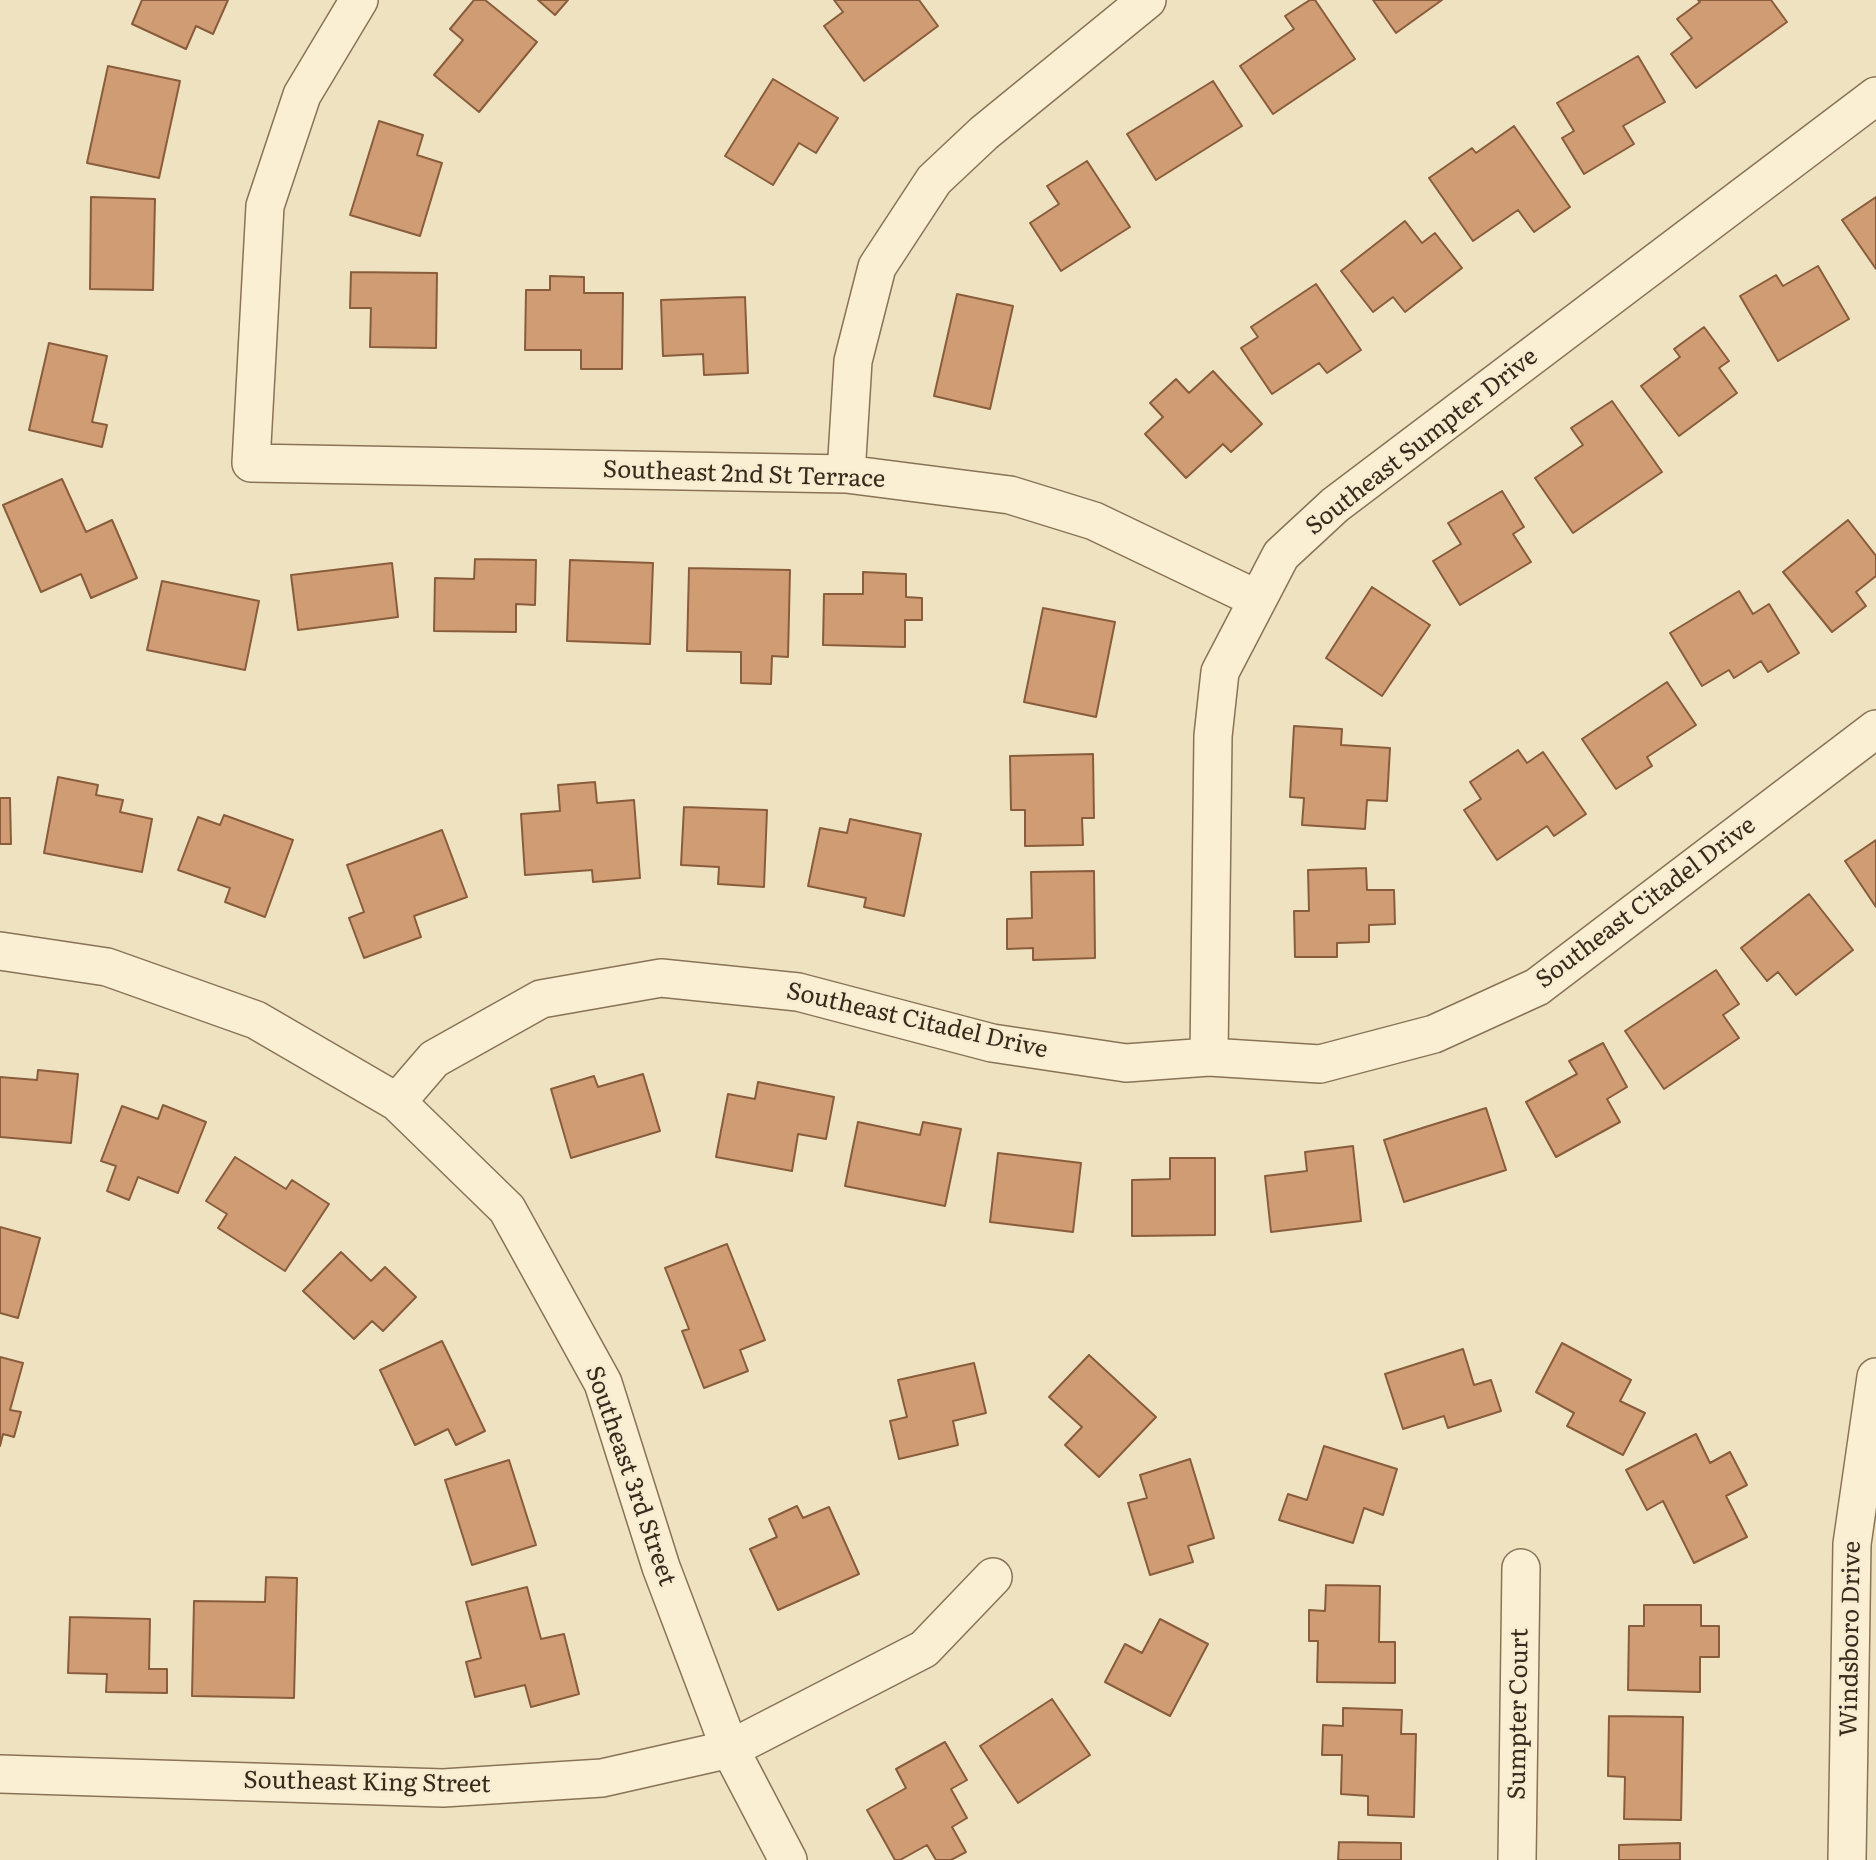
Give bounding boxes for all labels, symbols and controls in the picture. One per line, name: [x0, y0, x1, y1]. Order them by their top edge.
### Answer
street label: Southeast Sumpter Drive: [1300, 343, 1544, 541]
street label: Southeast 2nd St Terrace: [602, 456, 886, 494]
street label: Southeast Citadel Drive: [1531, 811, 1761, 995]
street label: Southeast Citadel Drive: [784, 977, 1050, 1065]
street label: Southeast 3rd Street: [579, 1362, 681, 1590]
street label: Windsboro Drive: [1835, 1541, 1867, 1737]
street label: Sumpter Court: [1503, 1628, 1535, 1800]
street label: Southeast King Street: [243, 1766, 491, 1800]

